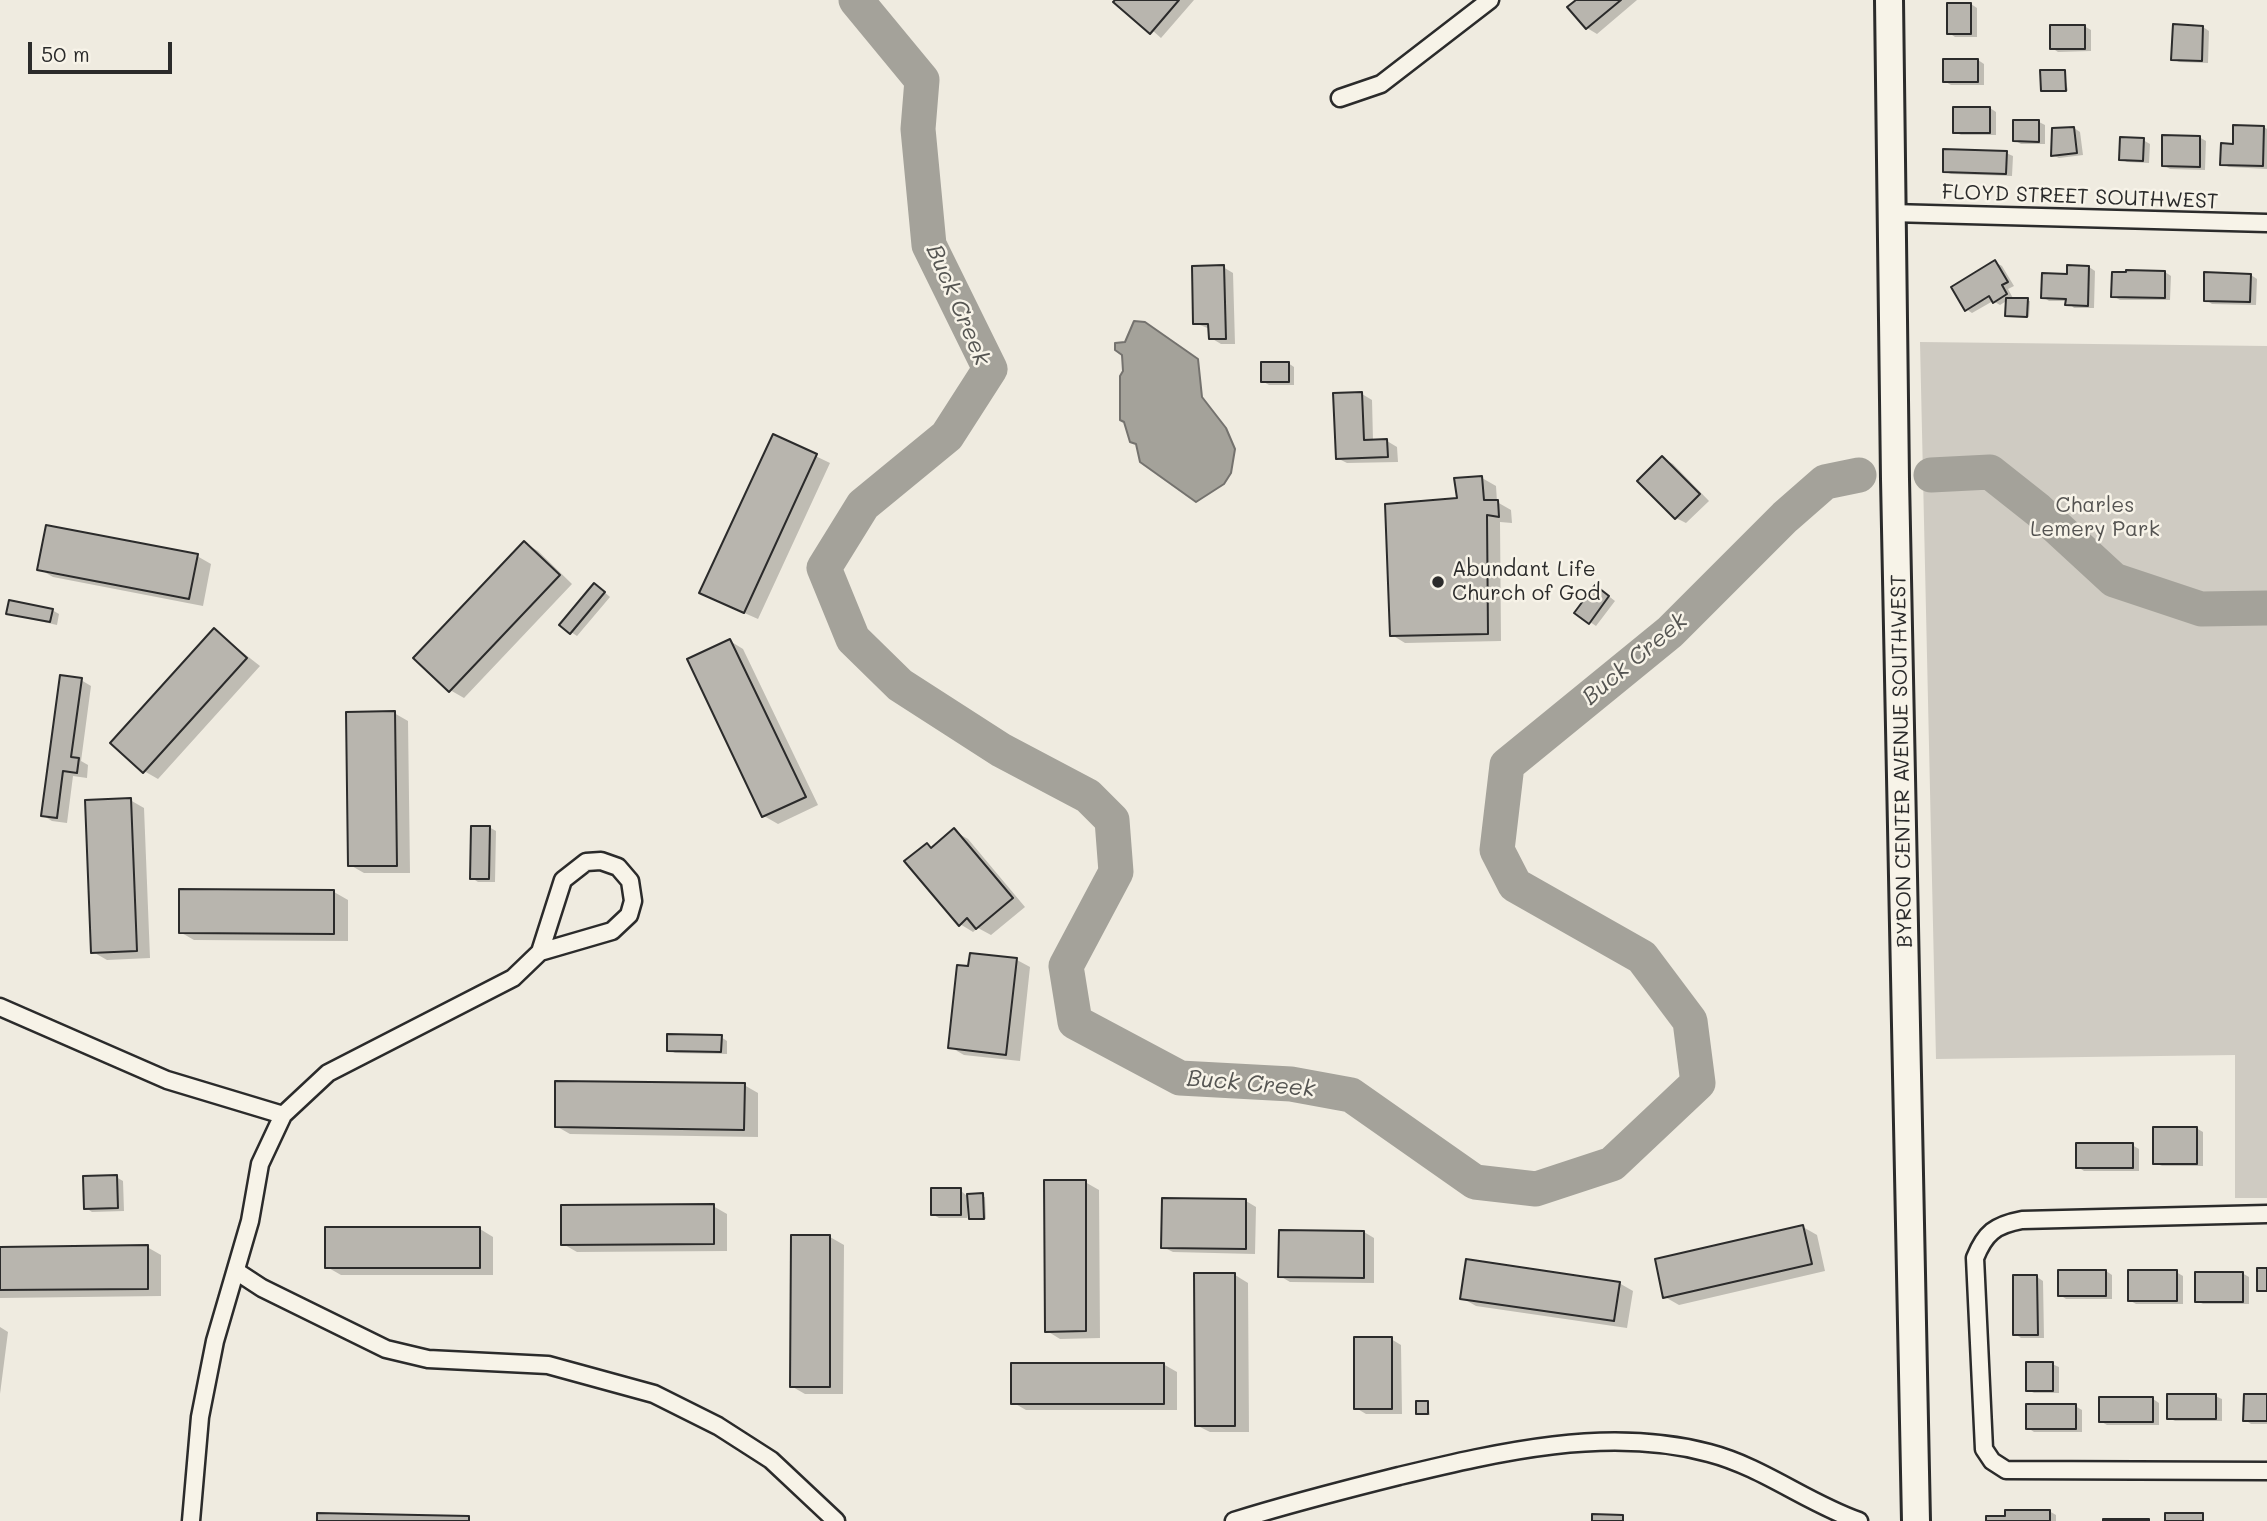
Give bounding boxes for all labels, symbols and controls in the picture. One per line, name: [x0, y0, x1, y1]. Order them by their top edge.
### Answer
scale bar: [32, 28, 175, 72]
text: 50 m: [41, 40, 90, 67]
street label: FLOYD STREET SOUTHWEST: [1941, 180, 2219, 214]
water label: Buck Creek: [920, 240, 996, 370]
park label: Charles Lemery Park: [2030, 493, 2160, 543]
place label: Abundant Life Church of God: [1452, 557, 1600, 607]
marker: Abundant Life Church of God: [1430, 574, 1446, 590]
street label: BYRON CENTER AVENUE SOUTHWEST: [1886, 574, 1918, 948]
water label: Buck Creek: [1577, 607, 1693, 711]
water label: Buck Creek: [1186, 1065, 1316, 1103]

